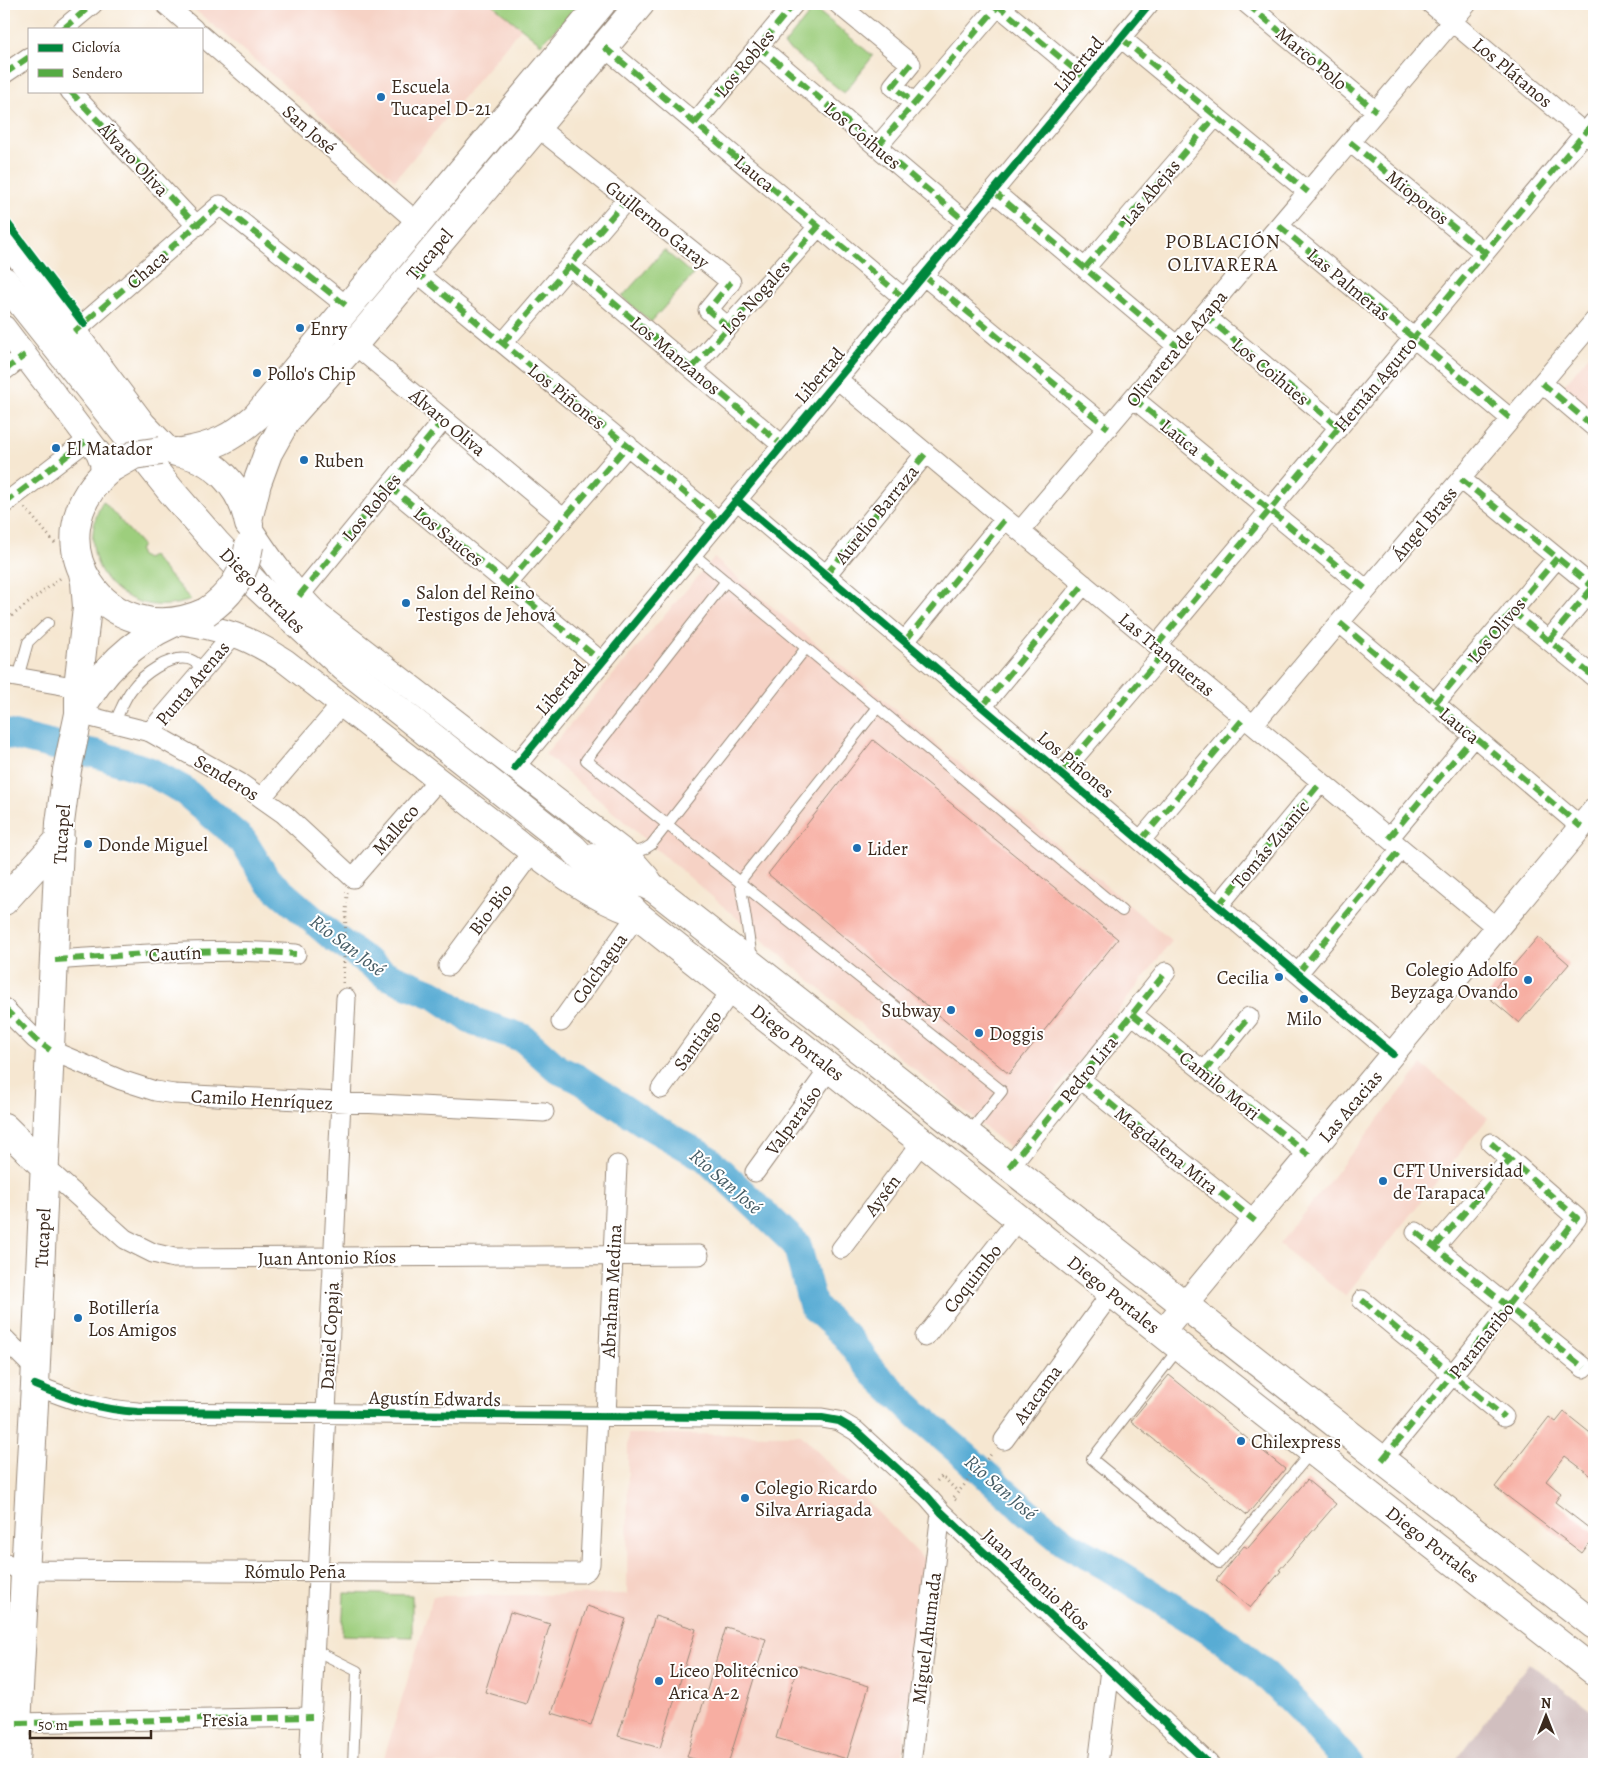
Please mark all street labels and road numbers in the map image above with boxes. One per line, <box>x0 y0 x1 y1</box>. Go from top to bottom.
street label: Marco Polo <box>1270 21 1353 96</box>
street label: Los Robles <box>709 24 781 103</box>
street label: Libertad <box>1048 30 1110 98</box>
street label: Los Plátanos <box>1467 32 1558 114</box>
street label: Los Coihues <box>818 96 906 176</box>
street label: San José <box>277 99 342 160</box>
street label: Álvaro Oliva <box>91 116 175 203</box>
street label: Lauca <box>729 149 780 198</box>
street label: Las Abejas <box>1115 154 1186 232</box>
street label: Mioporos <box>1380 164 1454 231</box>
street label: Guillermo Garay <box>600 175 715 275</box>
street label: Tucapel <box>401 223 459 286</box>
street label: Las Palmeras <box>1301 242 1396 327</box>
street label: Chaca <box>121 244 174 295</box>
street label: Los Nogales <box>715 255 796 341</box>
street label: Olivarera de Azapa <box>1120 284 1234 413</box>
street label: Los Manzanos <box>625 310 726 401</box>
street label: Hernán Agurto <box>1328 331 1423 438</box>
street label: Los Coihues <box>1226 332 1314 412</box>
street label: Libertad <box>789 341 851 409</box>
street label: Los Piñones <box>522 357 611 436</box>
street label: Álvaro Oliva <box>403 382 491 463</box>
street label: Lauca <box>1155 413 1206 462</box>
street label: Aurelio Barraza <box>828 459 925 571</box>
street label: Los Robles <box>336 468 408 547</box>
street label: Ángel Brass <box>1385 481 1464 567</box>
street label: Los Sauces <box>408 500 489 573</box>
street label: Diego Portales <box>213 542 311 640</box>
street label: Los Olivos <box>1461 592 1532 669</box>
street label: Las Tranqueras <box>1113 607 1220 703</box>
street label: Punta Arenas <box>150 636 236 732</box>
street label: Libertad <box>530 653 592 721</box>
street label: Lauca <box>1434 701 1485 750</box>
street label: Los Piñones <box>1031 725 1119 805</box>
street label: Senderos <box>189 748 264 807</box>
street label: Tomás Zuanic <box>1226 795 1316 894</box>
street label: Malleco <box>366 799 425 861</box>
street label: Tucapel <box>47 803 77 865</box>
street label: Bio-Bio <box>463 878 519 941</box>
street label: Colchagua <box>566 928 634 1009</box>
street label: Cautín <box>148 940 202 968</box>
street label: Diego Portales <box>745 998 850 1088</box>
street label: Santiago <box>668 1005 728 1076</box>
street label: Pedro Lira <box>1054 1030 1124 1109</box>
street label: Camilo Mori <box>1173 1045 1265 1127</box>
street label: Las Acacias <box>1313 1065 1389 1148</box>
street label: Valparaíso <box>759 1080 828 1162</box>
street label: Camilo Henríquez <box>190 1083 334 1117</box>
street label: Magdalena Mira <box>1109 1101 1224 1201</box>
street label: Aysén <box>858 1170 907 1222</box>
street label: Tucapel <box>28 1207 58 1269</box>
street label: Abraham Medina <box>595 1223 628 1360</box>
street label: Coquimbo <box>938 1239 1008 1319</box>
street label: Juan Antonio Ríos <box>257 1244 397 1272</box>
street label: Diego Portales <box>1062 1249 1165 1340</box>
street label: Daniel Copaja <box>314 1281 346 1391</box>
street label: Paramaribo <box>1443 1297 1521 1384</box>
street label: Atacama <box>1007 1359 1068 1430</box>
street label: Agustín Edwards <box>368 1385 501 1413</box>
street label: Diego Portales <box>1380 1500 1485 1590</box>
street label: Juan Antonio Ríos <box>977 1523 1096 1637</box>
street label: Rómulo Peña <box>244 1559 346 1585</box>
street label: Miguel Ahumada <box>906 1570 948 1706</box>
street label: Fresia <box>201 1707 249 1733</box>

